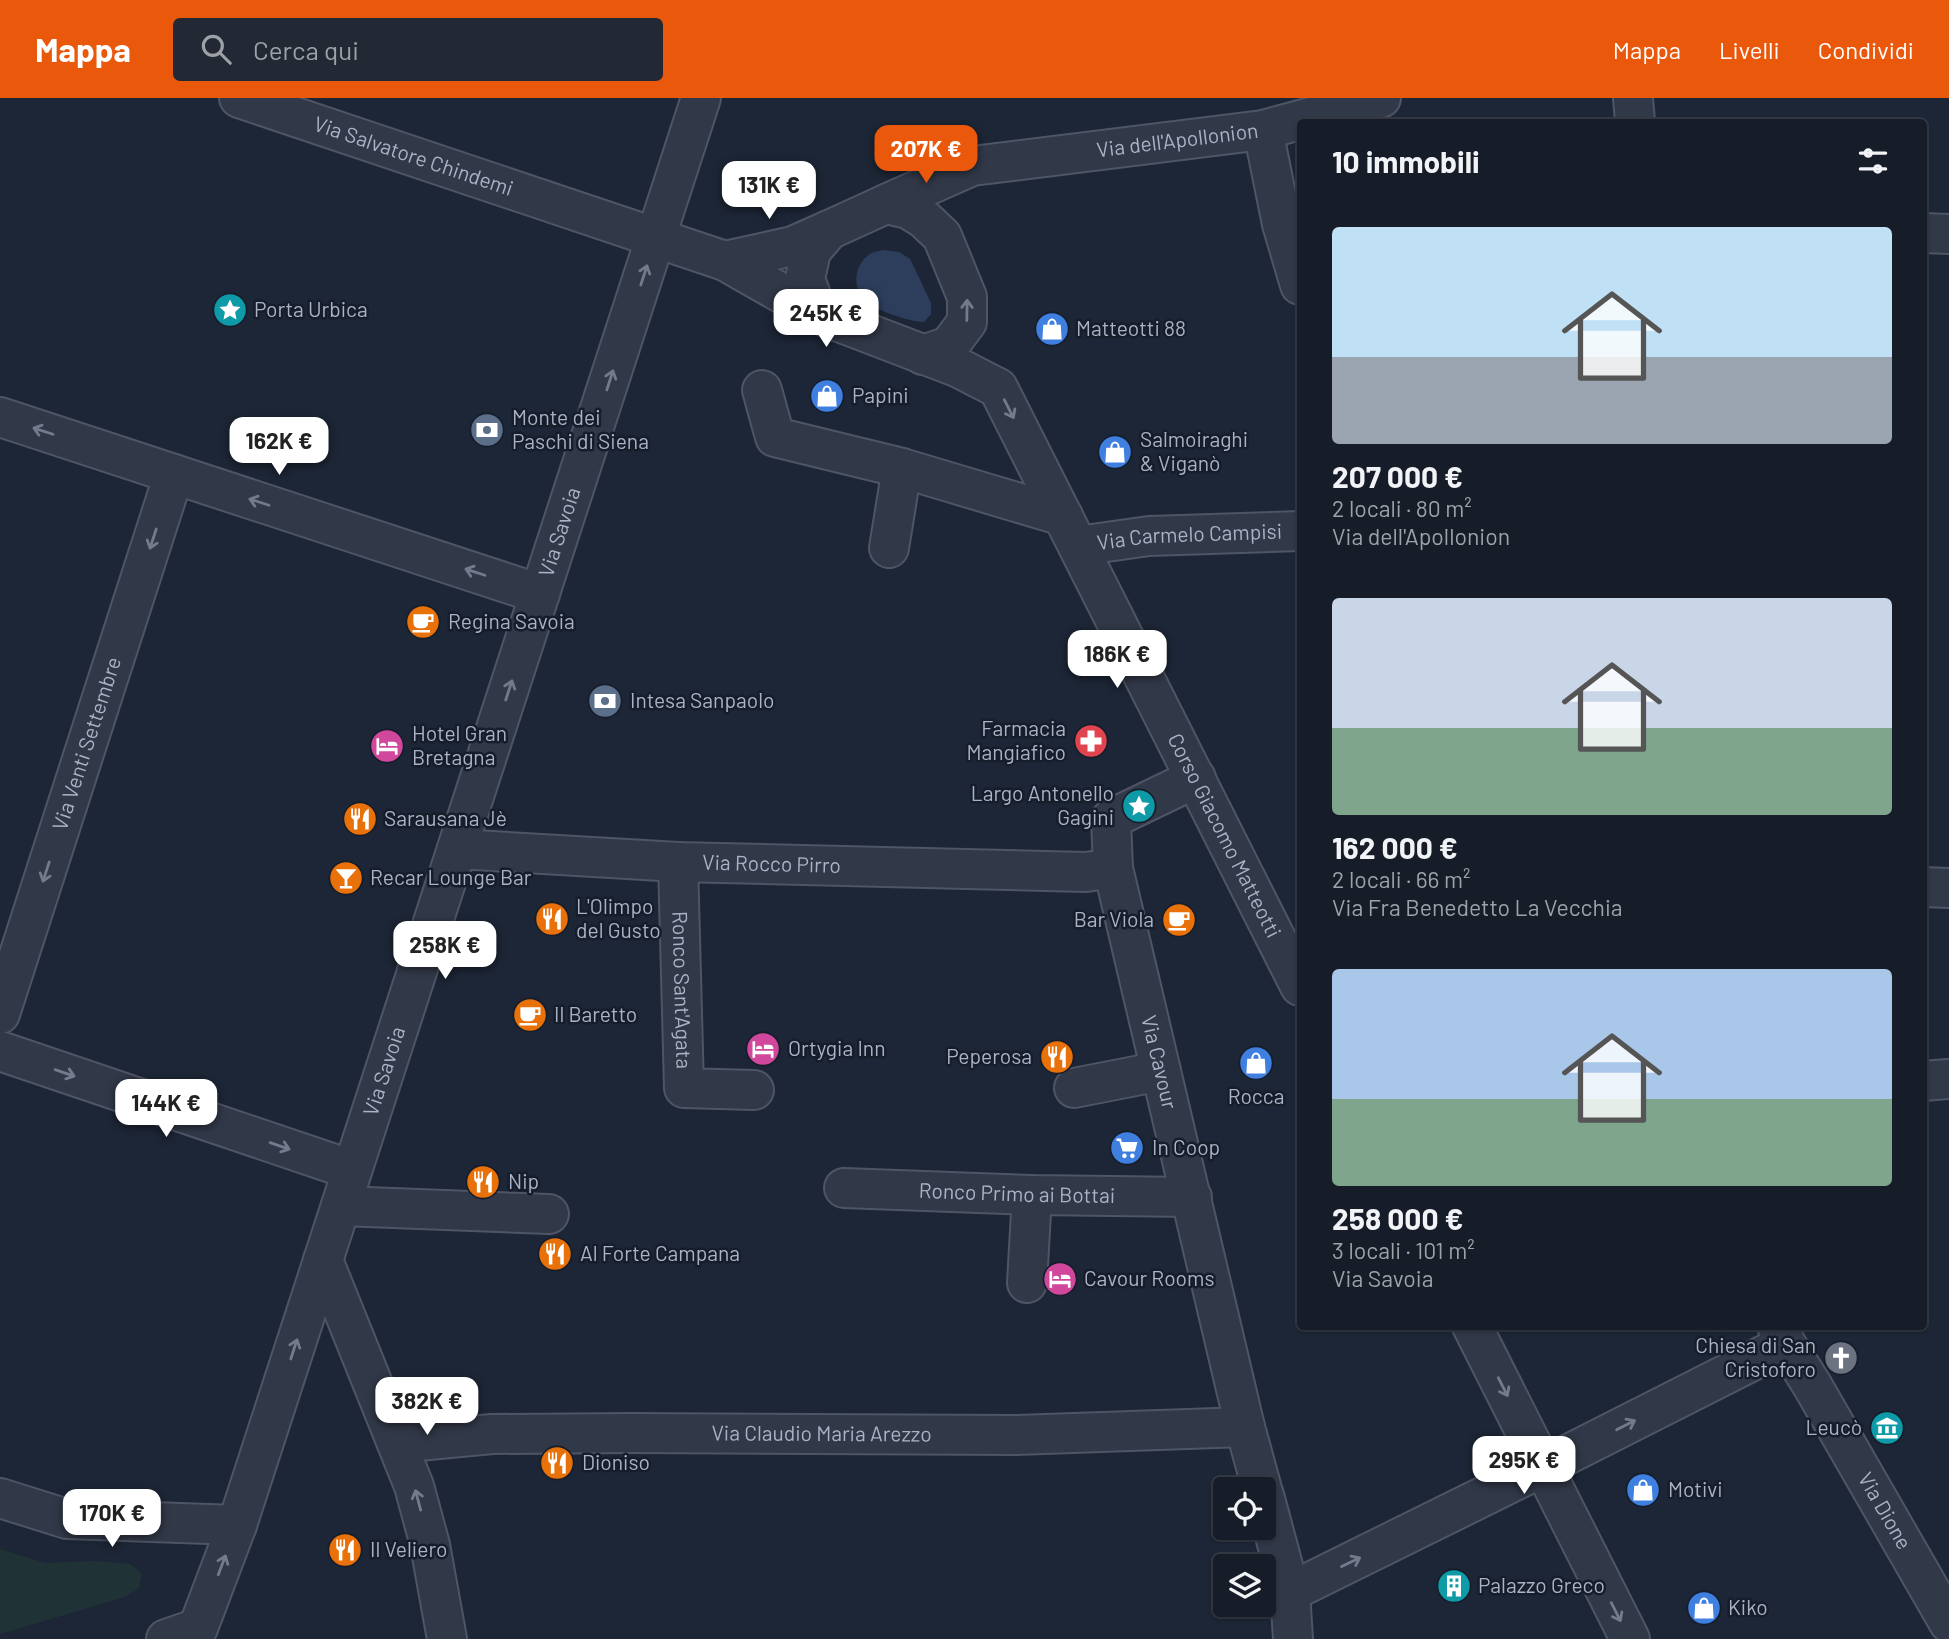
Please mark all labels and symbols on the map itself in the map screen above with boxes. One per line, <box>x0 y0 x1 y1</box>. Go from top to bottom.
street label: Via Salvatore Chindemi <box>311 110 517 200</box>
street label: Via dell'Apollonion <box>1095 117 1260 161</box>
pin: 207K € <box>869 126 983 185</box>
pin: 131K € <box>712 162 826 221</box>
one-way arrow <box>639 265 651 287</box>
pin: 245K € <box>769 289 883 349</box>
place icon: Porta Urbica <box>211 291 249 329</box>
place label: Porta Urbica <box>254 296 368 321</box>
one-way arrow <box>960 299 973 322</box>
shop icon: Matteotti 88 <box>1033 310 1071 348</box>
place label: Matteotti 88 <box>1076 315 1186 340</box>
one-way arrow <box>605 370 617 392</box>
shop icon: Papini <box>808 377 846 415</box>
place label: Papini <box>852 382 909 407</box>
one-way arrow <box>1002 399 1016 419</box>
place label: Monte dei Paschi di Siena <box>512 404 649 453</box>
bank icon: Monte dei Paschi di Siena <box>468 411 506 449</box>
pin: 162K € <box>222 418 336 477</box>
one-way arrow <box>32 424 54 437</box>
place label: Salmoiraghi & Viganò <box>1140 426 1248 475</box>
shop icon: Salmoiraghi & Viganò <box>1096 433 1134 471</box>
street label: Via Savoia <box>532 484 585 580</box>
one-way arrow <box>248 494 270 507</box>
street label: Via Carmelo Campisi <box>1095 518 1282 554</box>
one-way arrow <box>146 527 158 549</box>
one-way arrow <box>465 565 487 577</box>
cafe icon: Regina Savoia <box>404 603 442 641</box>
place label: Regina Savoia <box>448 608 575 633</box>
pin: 186K € <box>1060 630 1174 690</box>
street label: Via Venti Settembre <box>46 653 125 833</box>
one-way arrow <box>503 679 516 701</box>
bank icon: Intesa Sanpaolo <box>586 682 624 720</box>
place label: Intesa Sanpaolo <box>630 687 774 712</box>
place label: Farmacia Mangiafico <box>966 715 1066 764</box>
place label: Hotel Gran Bretagna <box>412 720 507 769</box>
pharmacy icon: Farmacia Mangiafico <box>1072 722 1110 760</box>
hotel icon: Hotel Gran Bretagna <box>368 727 406 765</box>
street label: Corso Giacomo Matteotti <box>1163 729 1287 941</box>
place label: Largo Antonello Gagini <box>971 780 1114 829</box>
place icon: Largo Antonello Gagini <box>1120 787 1158 825</box>
restaurant icon: Sarausana Jè <box>341 800 379 838</box>
place label: Sarausana Jè <box>384 805 507 830</box>
street label: Via Rocco Pirro <box>702 849 841 877</box>
bar icon: Recar Lounge Bar <box>327 859 365 897</box>
one-way arrow <box>39 861 52 883</box>
place label: Recar Lounge Bar <box>370 864 532 889</box>
place label: L'Olimpo del Gusto <box>576 893 661 942</box>
restaurant icon: L'Olimpo del Gusto <box>533 900 571 938</box>
cafe icon: Bar Viola <box>1160 901 1198 939</box>
place label: Bar Viola <box>1074 906 1154 931</box>
street label: Ronco Sant'Agata <box>668 911 697 1069</box>
pin: 258K € <box>388 922 502 981</box>
cafe icon: Il Baretto <box>511 996 549 1034</box>
place label: Il Baretto <box>554 1001 637 1026</box>
street label: Via Cavour <box>1137 1012 1184 1112</box>
street label: Via Savoia <box>357 1023 409 1119</box>
hotel icon: Ortygia Inn <box>744 1030 782 1068</box>
place label: Ortygia Inn <box>788 1035 885 1060</box>
restaurant icon: Peperosa <box>1038 1038 1076 1076</box>
place label: Peperosa <box>946 1043 1032 1068</box>
shop icon: Rocca <box>1237 1044 1275 1082</box>
one-way arrow <box>53 1068 75 1080</box>
pin: 144K € <box>109 1080 223 1139</box>
place label: Rocca <box>1228 1083 1284 1108</box>
supermarket icon: In Coop <box>1108 1129 1146 1167</box>
place label: In Coop <box>1152 1134 1220 1159</box>
one-way arrow <box>269 1141 291 1153</box>
restaurant icon: Nip <box>464 1163 502 1201</box>
place label: Nip <box>508 1168 539 1193</box>
street label: Ronco Primo ai Bottai <box>918 1177 1115 1207</box>
restaurant icon: Al Forte Campana <box>536 1235 574 1273</box>
place label: Al Forte Campana <box>580 1240 740 1265</box>
hotel icon: Cavour Rooms <box>1041 1260 1079 1298</box>
place label: Cavour Rooms <box>1084 1265 1215 1290</box>
place label: Chiesa di San Cristoforo <box>1695 1332 1816 1381</box>
one-way arrow <box>289 1338 301 1360</box>
church icon: Chiesa di San Cristoforo <box>1822 1339 1860 1377</box>
one-way arrow <box>1496 1376 1510 1397</box>
pin: 382K € <box>370 1378 484 1437</box>
museum icon: Leucò <box>1868 1409 1906 1447</box>
place label: Leucò <box>1806 1414 1862 1439</box>
one-way arrow <box>1615 1418 1636 1432</box>
street label: Via Claudio Maria Arezzo <box>711 1419 932 1446</box>
pin: 295K € <box>1467 1436 1581 1496</box>
restaurant icon: Dioniso <box>538 1444 576 1482</box>
place label: Dioniso <box>582 1449 650 1474</box>
street label: Via Dione <box>1854 1467 1918 1553</box>
shop icon: Motivi <box>1624 1471 1662 1509</box>
place label: Motivi <box>1668 1476 1723 1501</box>
one-way arrow <box>411 1489 424 1512</box>
pin: 170K € <box>55 1490 169 1549</box>
restaurant icon: Il Veliero <box>326 1531 364 1569</box>
place label: Il Veliero <box>370 1536 447 1561</box>
one-way arrow <box>217 1554 230 1576</box>
one-way arrow <box>1340 1554 1361 1568</box>
building icon: Palazzo Greco <box>1435 1567 1473 1605</box>
place label: Palazzo Greco <box>1478 1572 1605 1597</box>
shop icon: Kiko <box>1685 1589 1723 1627</box>
place label: Kiko <box>1728 1594 1768 1619</box>
one-way arrow <box>1610 1601 1624 1622</box>

